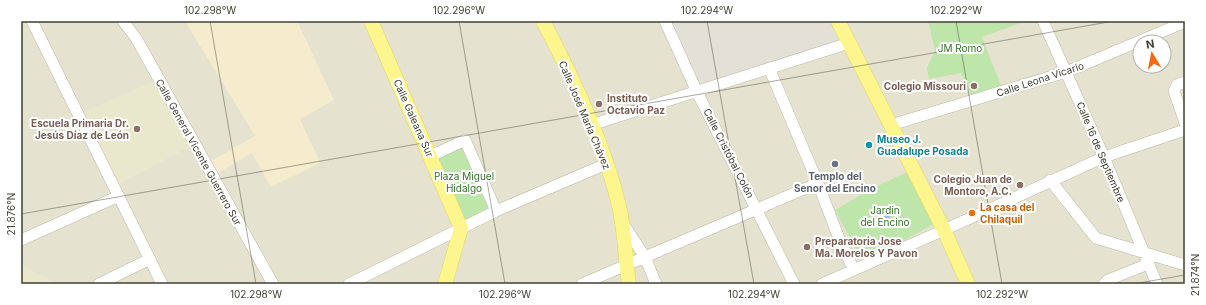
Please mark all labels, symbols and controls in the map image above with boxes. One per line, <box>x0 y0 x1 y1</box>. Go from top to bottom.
text: 102.298°W <box>184 4 236 16</box>
text: 102.296°W <box>433 4 485 16</box>
text: 102.294°W <box>681 4 733 16</box>
text: 102.292°W <box>930 4 982 16</box>
north arrow <box>1132 34 1172 74</box>
text: N <box>1145 37 1156 52</box>
park label: JM Romo <box>938 42 982 54</box>
street label: Calle José María Chávez <box>557 59 613 171</box>
street label: Calle Leona Vicario <box>995 59 1085 99</box>
street label: Calle General Vicente Guerrero Sur <box>154 77 245 228</box>
street label: Calle Galeana Sur <box>391 77 437 159</box>
place label: Colegio Missouri <box>884 80 966 93</box>
marker: Colegio Missouri <box>969 81 979 91</box>
place label: Instituto Octavio Paz <box>607 92 665 116</box>
marker: Instituto Octavio Paz <box>594 99 604 109</box>
street label: Calle 16 de Septiembre <box>1074 100 1128 204</box>
street label: Calle Cristóbal Colón <box>701 106 757 200</box>
place label: Escuela Primaria Dr. Jesús Díaz de León <box>31 117 129 141</box>
marker: Escuela Primaria Dr. Jesús Díaz de León <box>132 124 142 134</box>
place label: Museo J. Guadalupe Posada <box>877 133 968 157</box>
marker: Museo J. Guadalupe Posada <box>864 140 874 150</box>
marker: Templo del Senor del Encino <box>830 159 840 169</box>
park label: Plaza Miguel Hidalgo <box>434 170 494 194</box>
place label: Templo del Senor del Encino <box>794 170 876 194</box>
place label: Colegio Juan de Montoro, A.C. <box>934 173 1012 197</box>
marker: Colegio Juan de Montoro, A.C. <box>1015 180 1025 190</box>
text: 21.876°N <box>5 193 17 235</box>
place label: La casa del Chilaquil <box>980 201 1035 225</box>
park label: Jardín del Encino <box>860 204 910 228</box>
marker: La casa del Chilaquil <box>967 208 977 218</box>
place label: Preparatoria Jose Ma. Morelos Y Pavon <box>815 235 917 259</box>
marker: Preparatoria Jose Ma. Morelos Y Pavon <box>802 242 812 252</box>
text: 21.874°N <box>1189 254 1201 296</box>
text: 102.298°W <box>230 288 282 300</box>
text: 102.296°W <box>479 288 531 300</box>
text: 102.294°W <box>728 288 780 300</box>
text: 102.292°W <box>976 288 1028 300</box>

